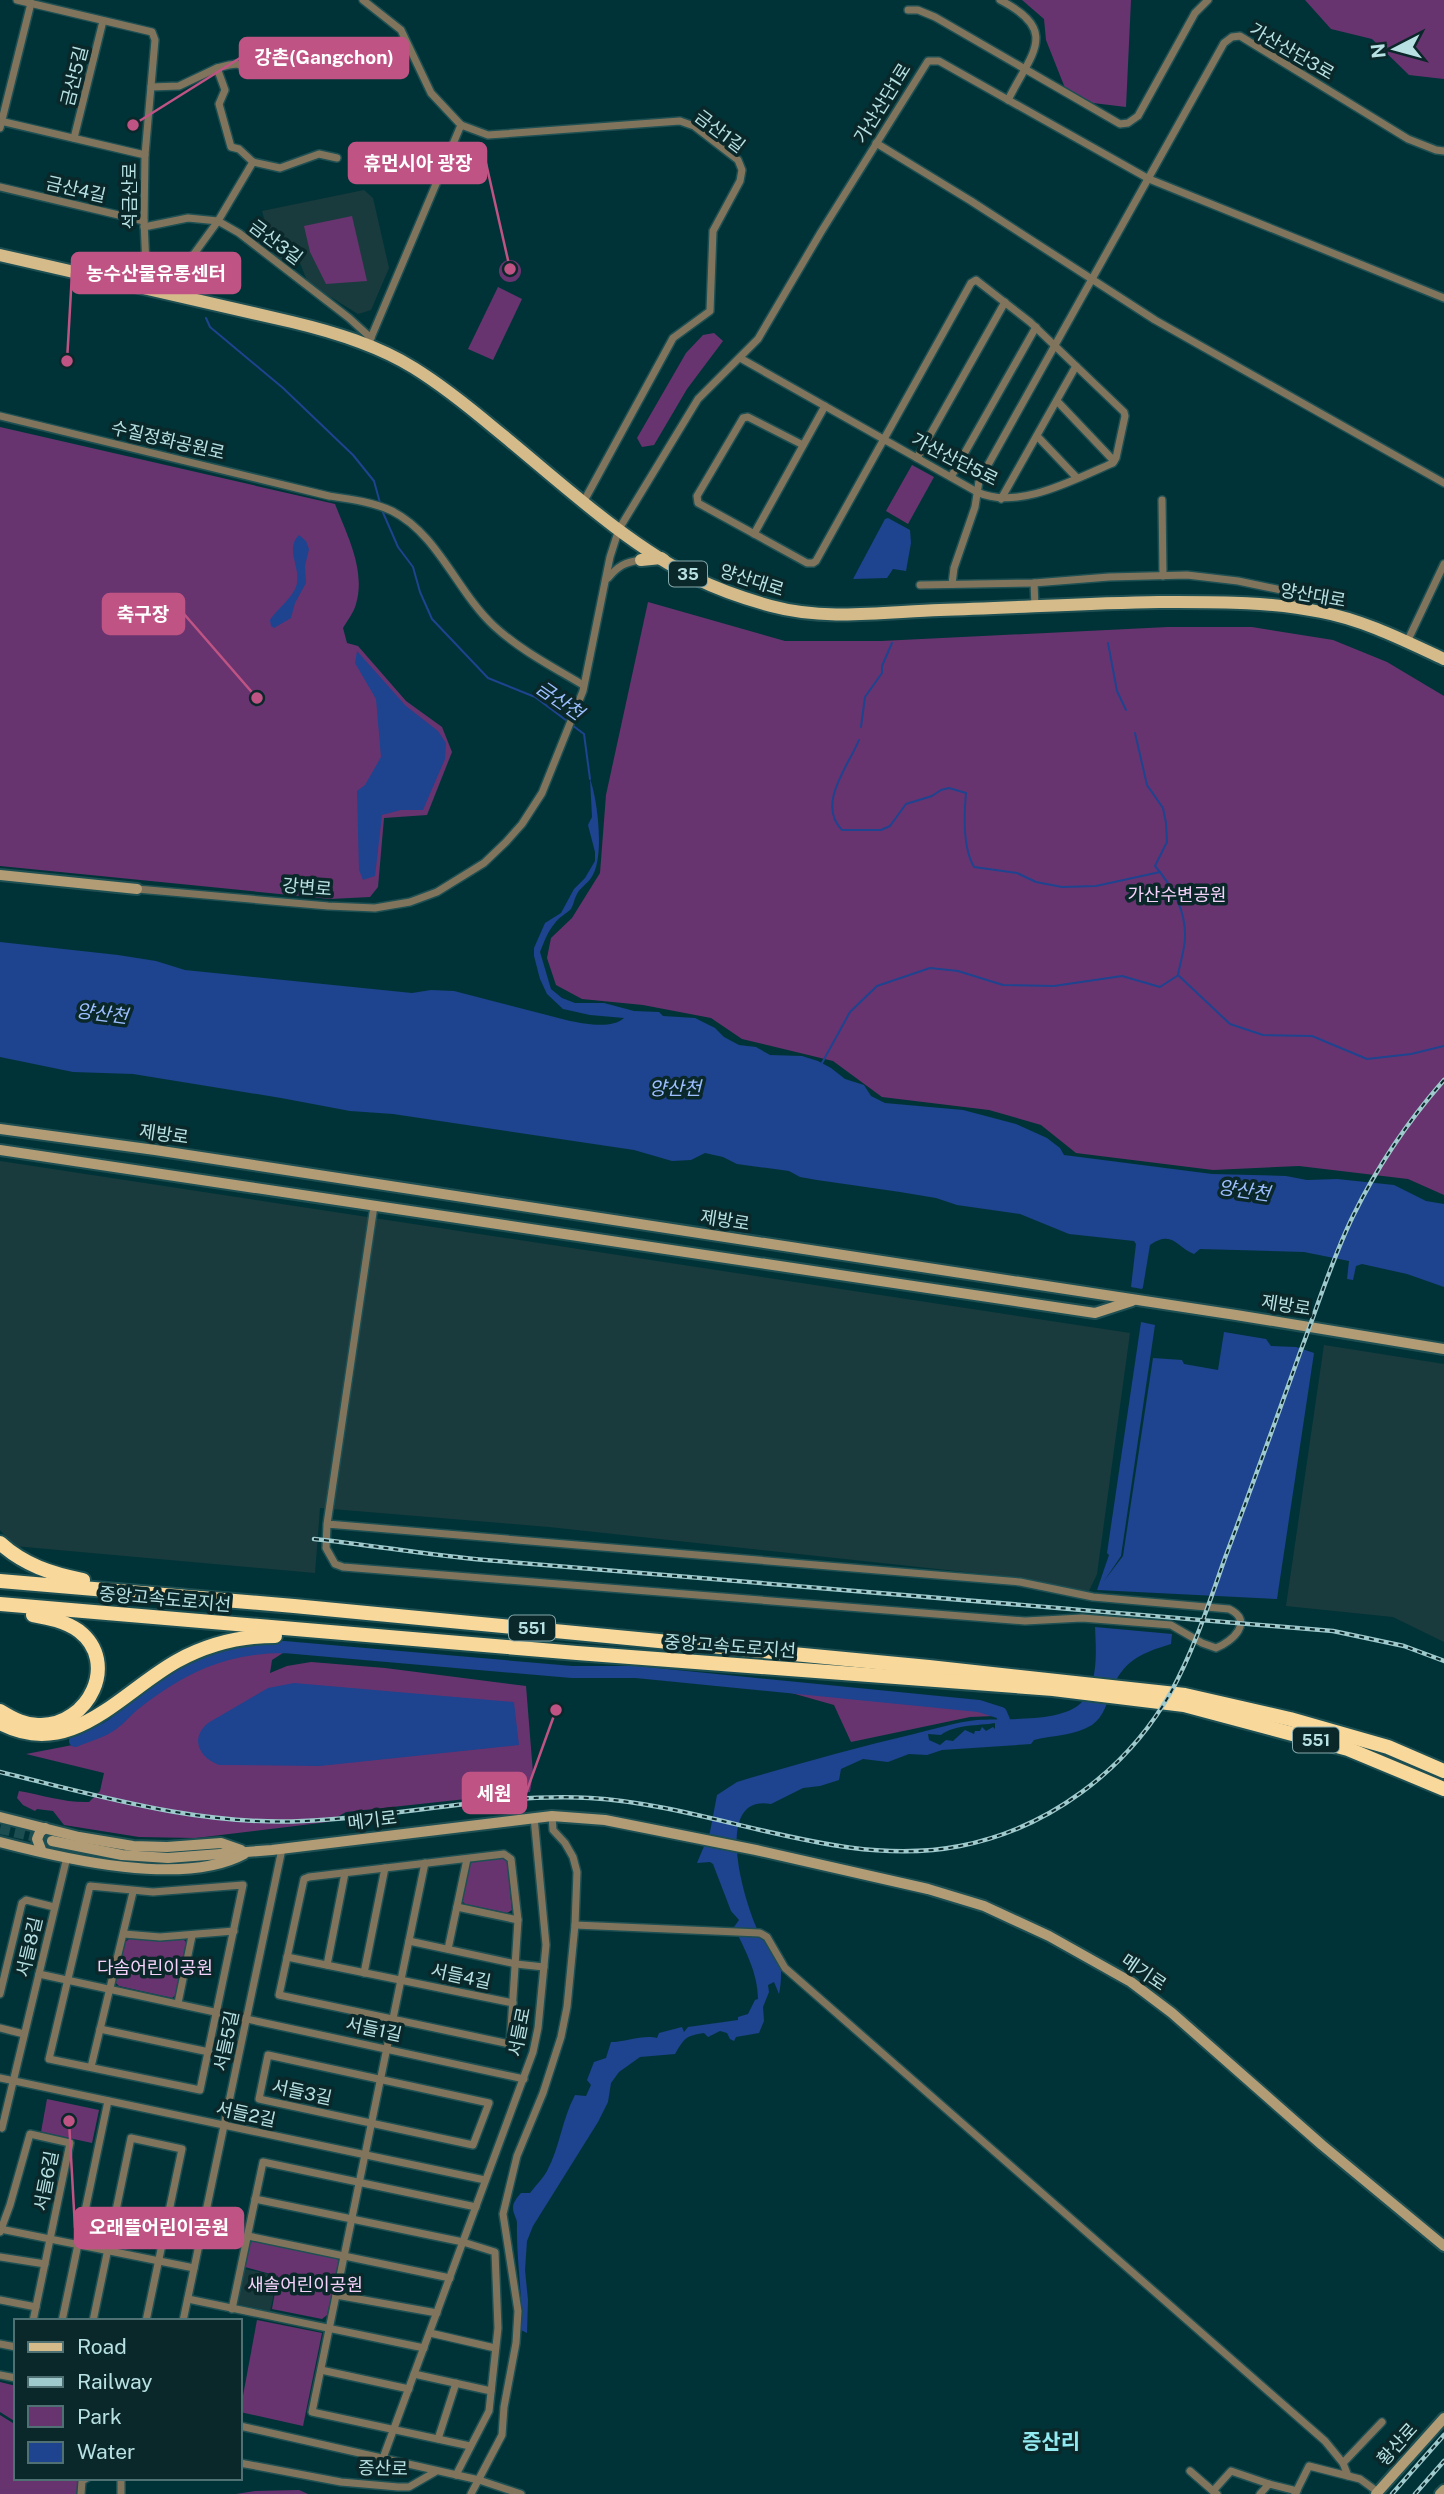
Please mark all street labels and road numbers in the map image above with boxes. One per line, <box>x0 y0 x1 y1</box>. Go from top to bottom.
street label: 가산산단3로 <box>1246 18 1338 84</box>
street label: 금산5길 <box>56 44 92 108</box>
street label: 가산산단1로 <box>849 59 915 147</box>
street label: 금산1길 <box>691 105 749 157</box>
street label: 석금산로 <box>119 163 140 229</box>
street label: 금산4길 <box>44 172 108 206</box>
street label: 금산3길 <box>245 215 307 269</box>
street label: 수질정화공원로 <box>109 417 227 463</box>
street label: 가산산단5로 <box>908 428 1002 490</box>
street label: 양산대로 <box>717 560 787 600</box>
road number: 35 <box>669 562 707 586</box>
street label: 양산대로 <box>1279 579 1347 611</box>
street label: 강변로 <box>281 874 333 900</box>
street label: 제방로 <box>138 1120 190 1148</box>
street label: 제방로 <box>699 1206 751 1234</box>
street label: 제방로 <box>1260 1291 1312 1319</box>
street label: 중앙고속도로지선 <box>98 1583 232 1615</box>
road number: 551 <box>509 1616 555 1640</box>
street label: 중앙고속도로지선 <box>663 1631 797 1661</box>
road number: 551 <box>1293 1728 1339 1752</box>
street label: 메기로 <box>346 1807 398 1833</box>
street label: 서들8길 <box>12 1915 46 1979</box>
street label: 메기로 <box>1118 1949 1170 1995</box>
street label: 서들4길 <box>429 1959 493 1993</box>
street label: 서들로 <box>504 2006 534 2058</box>
street label: 서들5길 <box>209 2009 243 2073</box>
street label: 서들1길 <box>344 2013 404 2045</box>
street label: 서들3길 <box>270 2075 334 2109</box>
street label: 서들2길 <box>214 2097 278 2131</box>
street label: 서들6길 <box>30 2149 62 2213</box>
street label: 황산로 <box>1373 2419 1421 2469</box>
street label: 증산로 <box>358 2457 408 2479</box>

